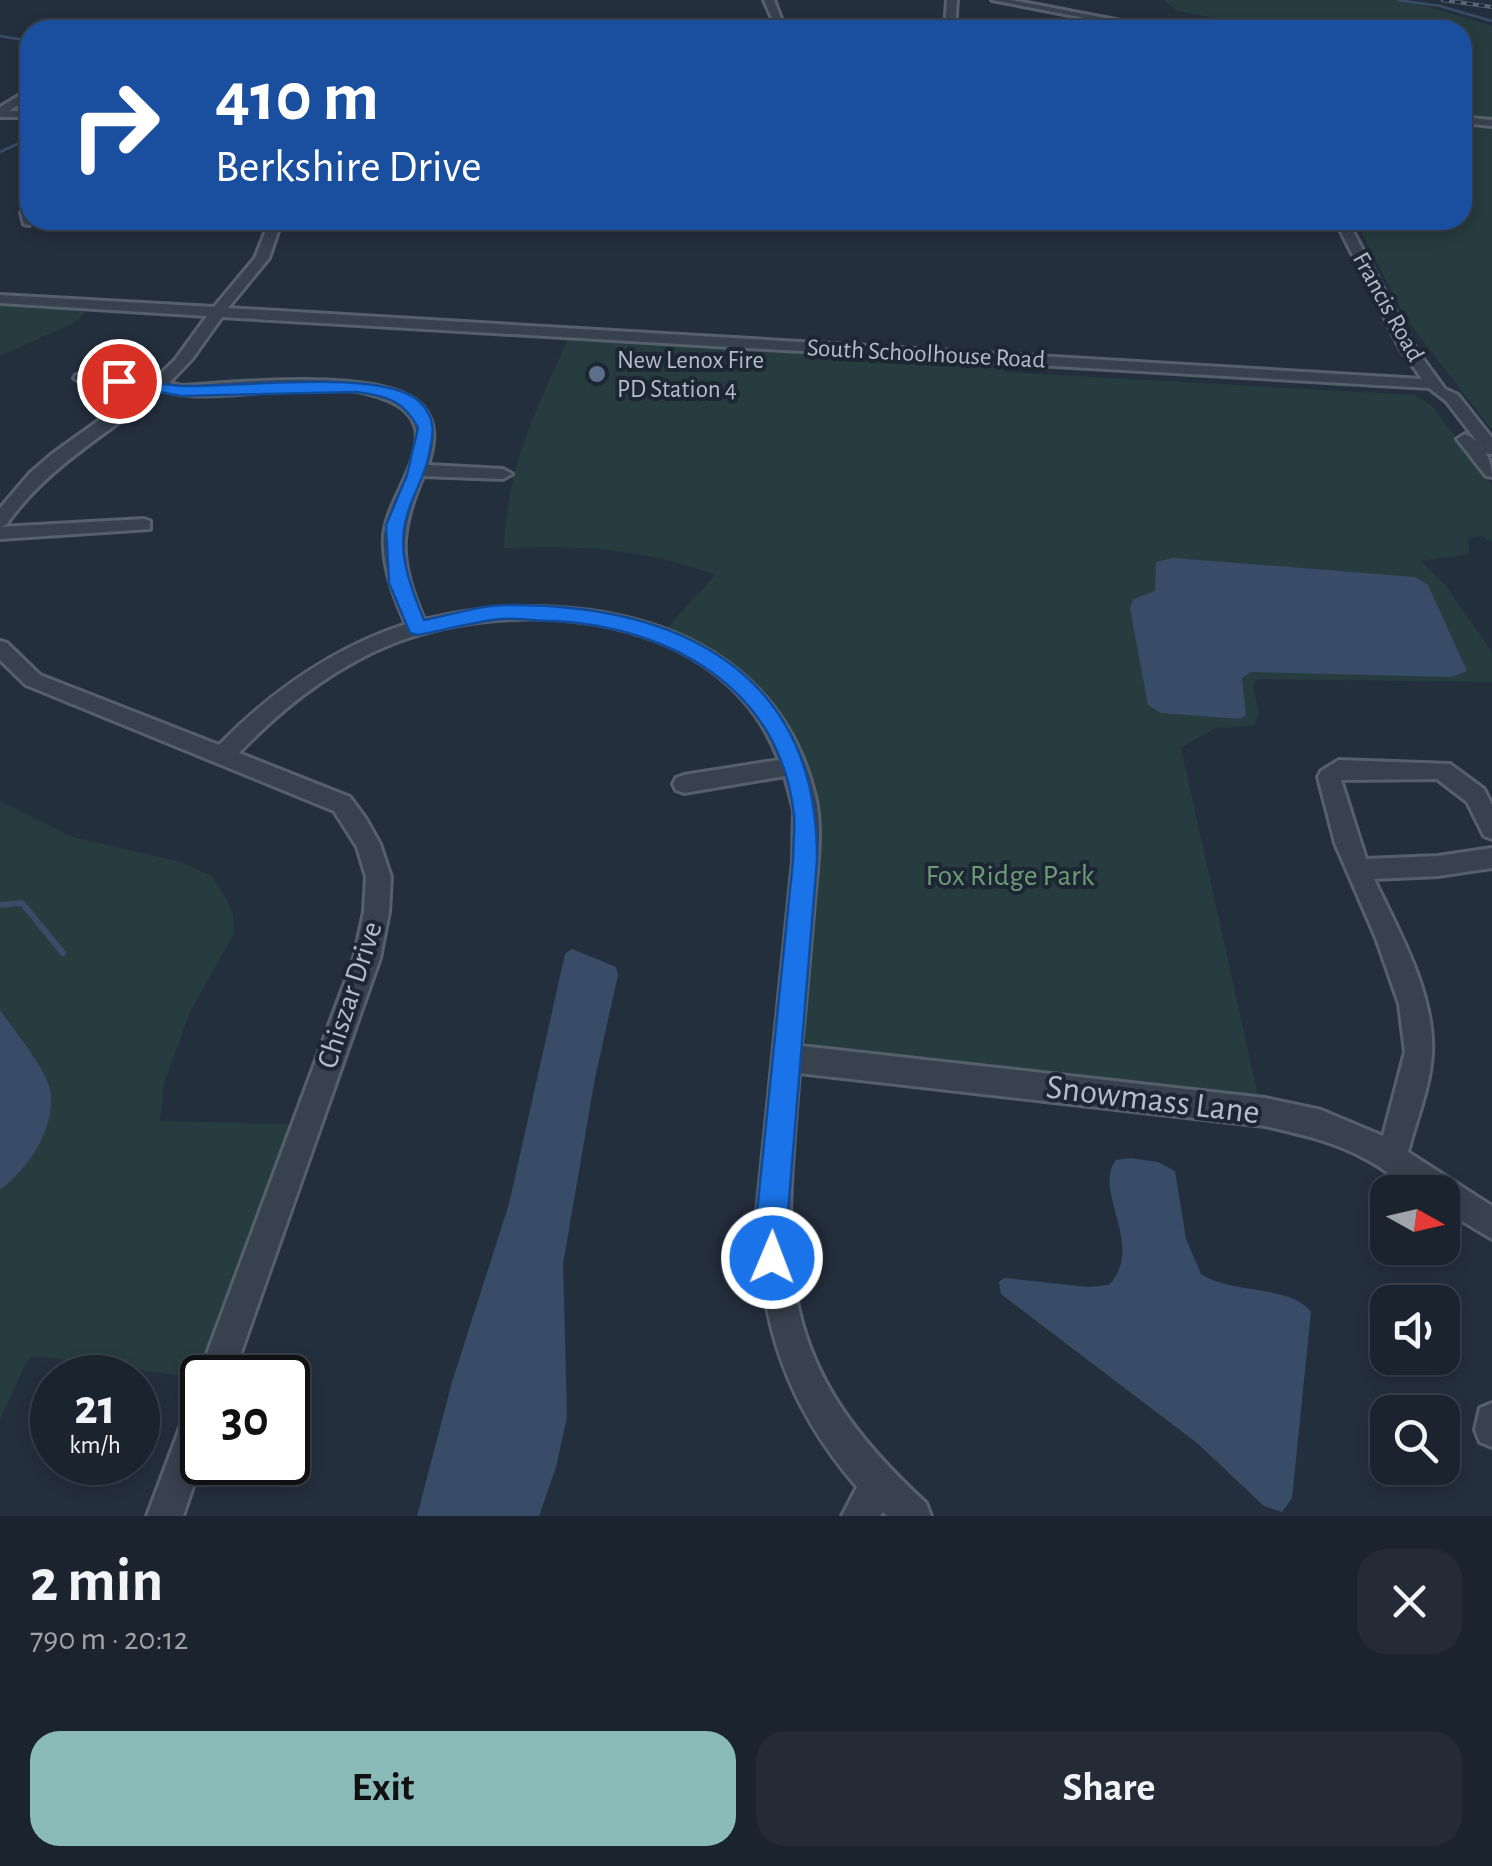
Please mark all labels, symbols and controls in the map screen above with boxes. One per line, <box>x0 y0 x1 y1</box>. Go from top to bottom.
icon: right <box>50 60 180 190</box>
text: 410 m <box>215 63 379 133</box>
text: Berkshire Drive <box>215 145 482 190</box>
street label: Francis Road <box>1348 248 1428 366</box>
street label: South Schoolhouse Road <box>806 335 1046 373</box>
pin <box>77 339 162 424</box>
place label: New Lenox Fire PD Station 4 <box>617 348 764 402</box>
icon: arrive <box>92 354 147 409</box>
marker: New Lenox Fire PD Station 4 <box>586 363 608 385</box>
park label: Fox Ridge Park <box>926 861 1095 891</box>
street label: Chiszar Drive <box>312 918 388 1072</box>
street label: Snowmass Lane <box>1044 1070 1262 1130</box>
north arrow <box>1370 1175 1460 1265</box>
map controls <box>1370 1175 1460 1485</box>
position arrow <box>720 1206 824 1310</box>
button: sound <box>1370 1285 1460 1375</box>
speed limit sign: 30 <box>180 1355 310 1485</box>
text: 21 <box>74 1383 116 1433</box>
button: search <box>1370 1395 1460 1485</box>
text: km/h <box>69 1433 121 1458</box>
button: close <box>1357 1549 1462 1654</box>
text: 2 min <box>30 1552 163 1612</box>
text: 790 m · 20:12 <box>30 1623 188 1655</box>
button: Exit <box>30 1731 736 1846</box>
button: Share <box>756 1731 1462 1846</box>

